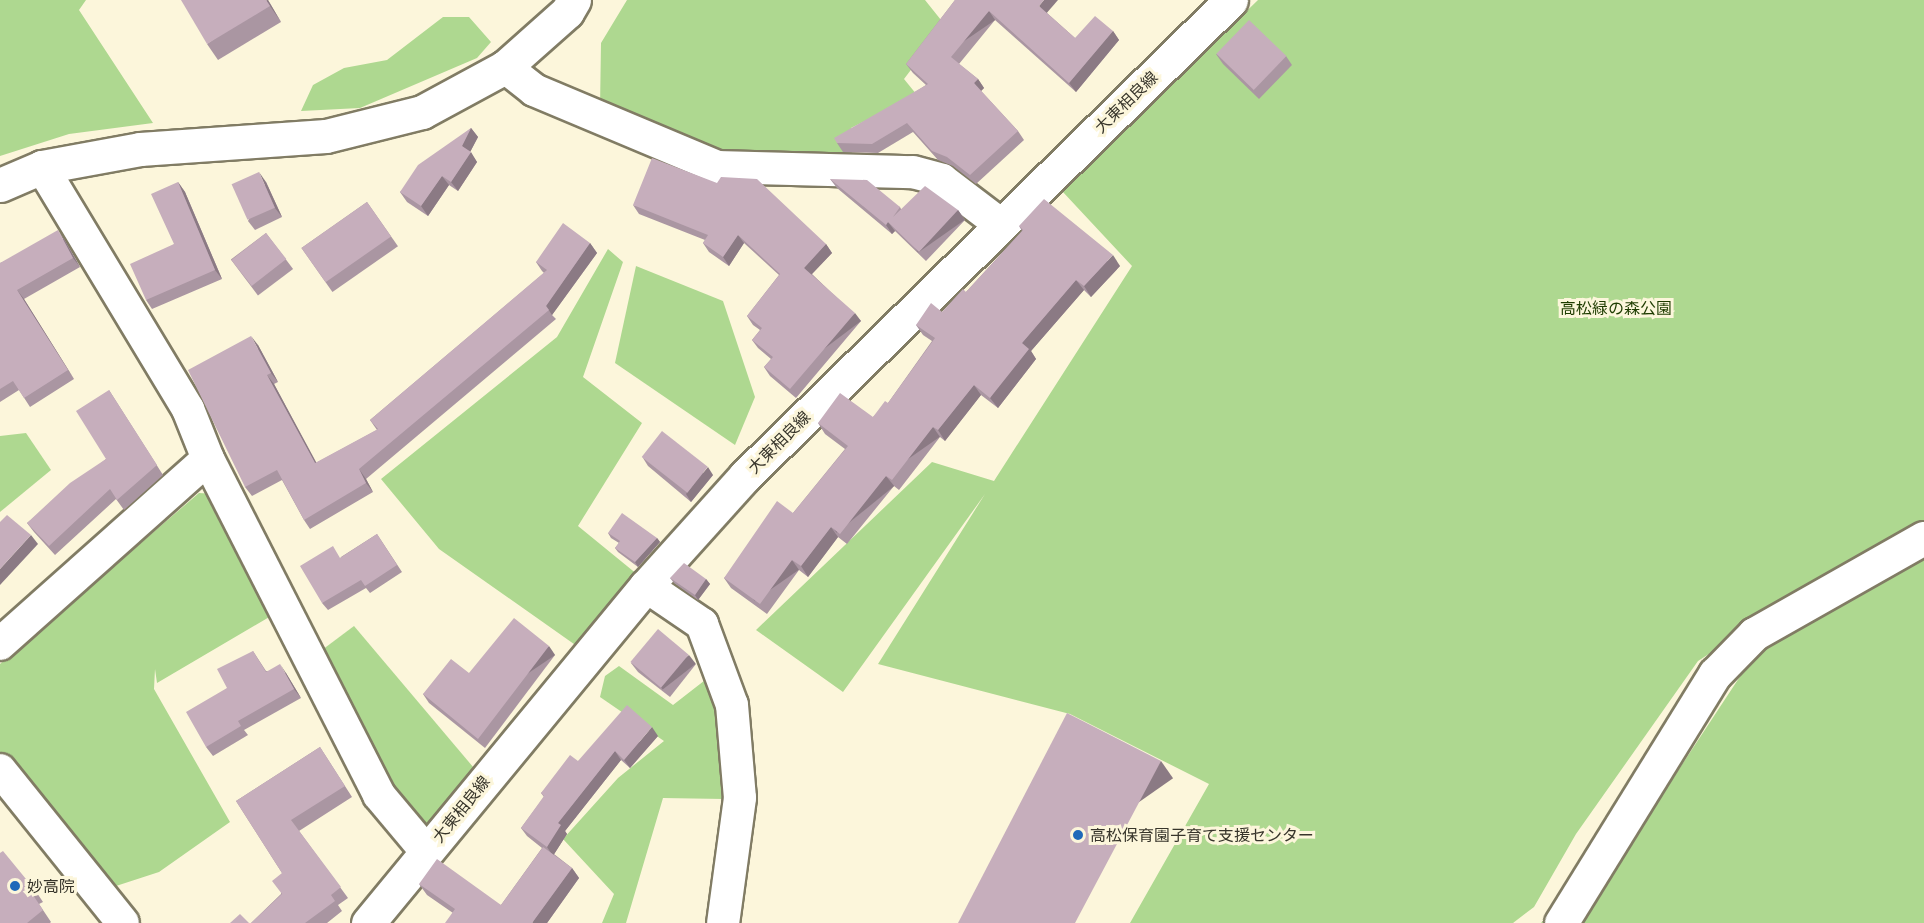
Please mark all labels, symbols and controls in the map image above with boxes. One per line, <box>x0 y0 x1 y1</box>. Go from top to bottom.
street label: 大東相良線 <box>1091 67 1161 137</box>
park label: 高松緑の森公園 <box>1560 298 1672 318</box>
street label: 大東相良線 <box>744 407 814 477</box>
street label: 大東相良線 <box>428 772 494 846</box>
place label: 高松保育園子育て支援センター <box>1090 825 1314 845</box>
marker: 高松保育園子育て支援センター <box>1071 828 1085 842</box>
place label: 妙高院 <box>27 876 75 896</box>
marker: 妙高院 <box>8 879 22 893</box>

